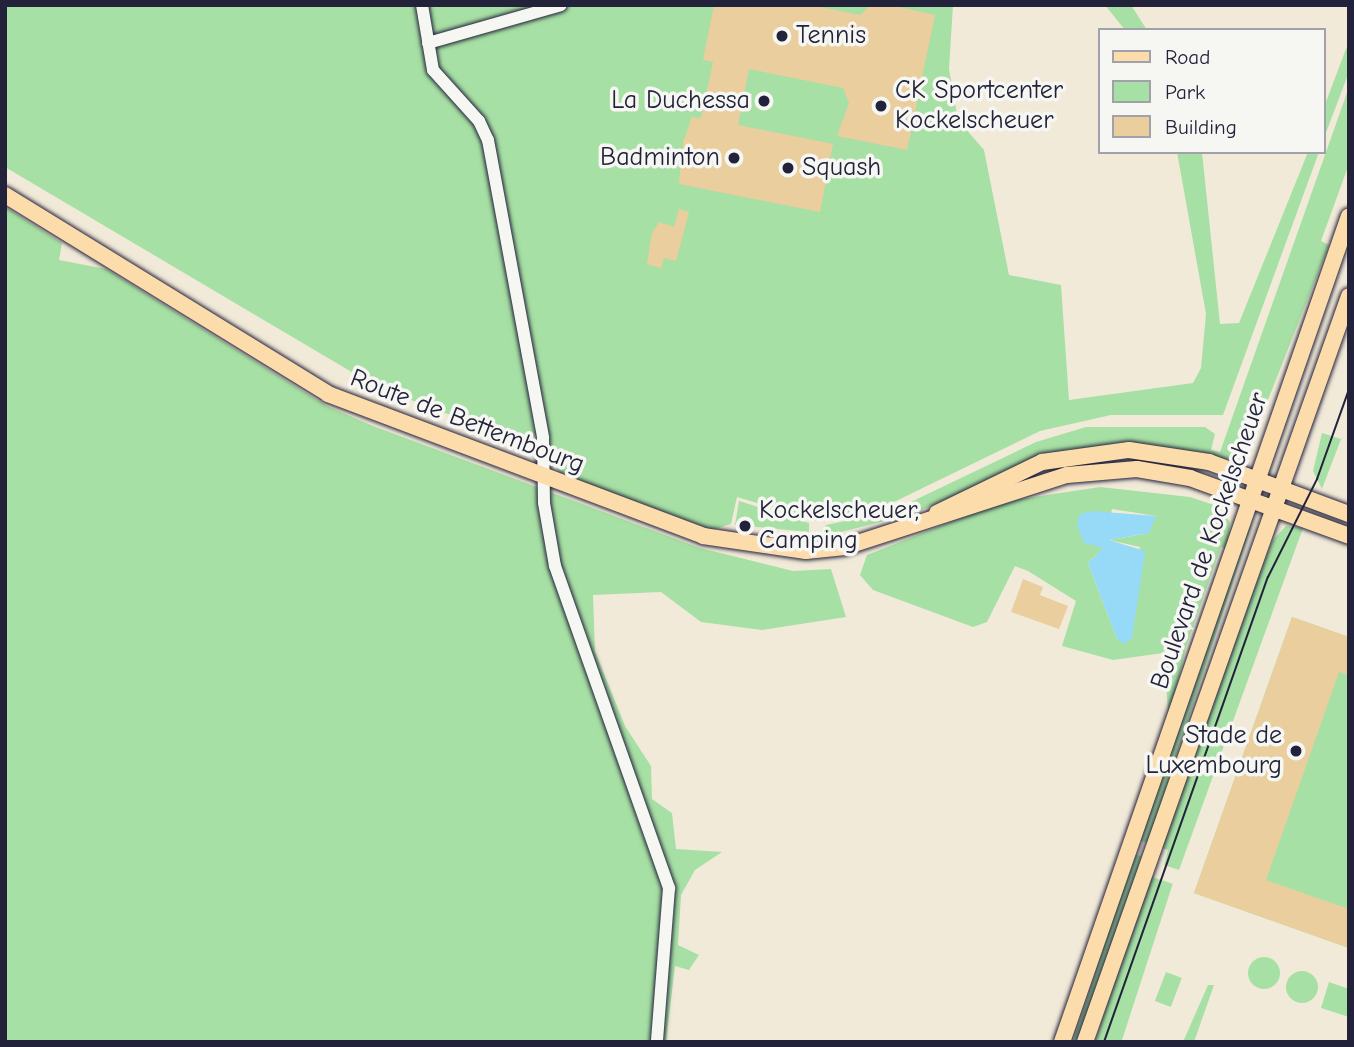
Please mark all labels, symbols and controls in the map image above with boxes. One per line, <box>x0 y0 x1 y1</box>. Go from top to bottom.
place label: Tennis <box>796 20 866 52</box>
marker: Tennis <box>774 28 790 44</box>
legend <box>1098 28 1326 154</box>
text: Road <box>1165 45 1210 69</box>
place label: CK Sportcenter Kockelscheuer <box>895 75 1063 136</box>
text: Park <box>1165 80 1205 104</box>
place label: La Duchessa <box>611 85 750 117</box>
marker: La Duchessa <box>756 93 772 109</box>
marker: CK Sportcenter Kockelscheuer <box>873 98 889 114</box>
text: Building <box>1165 115 1237 139</box>
place label: Badminton <box>600 142 720 174</box>
marker: Badminton <box>726 150 742 166</box>
place label: Squash <box>802 152 881 184</box>
marker: Squash <box>780 160 796 176</box>
street label: Route de Bettembourg <box>346 363 588 481</box>
street label: Boulevard de Kockelscheuer <box>1145 389 1275 693</box>
place label: Kockelscheuer, Camping <box>759 495 919 556</box>
marker: Kockelscheuer, Camping <box>737 518 753 534</box>
place label: Stade de Luxembourg <box>1145 720 1282 782</box>
marker: Stade de Luxembourg <box>1288 743 1304 759</box>

